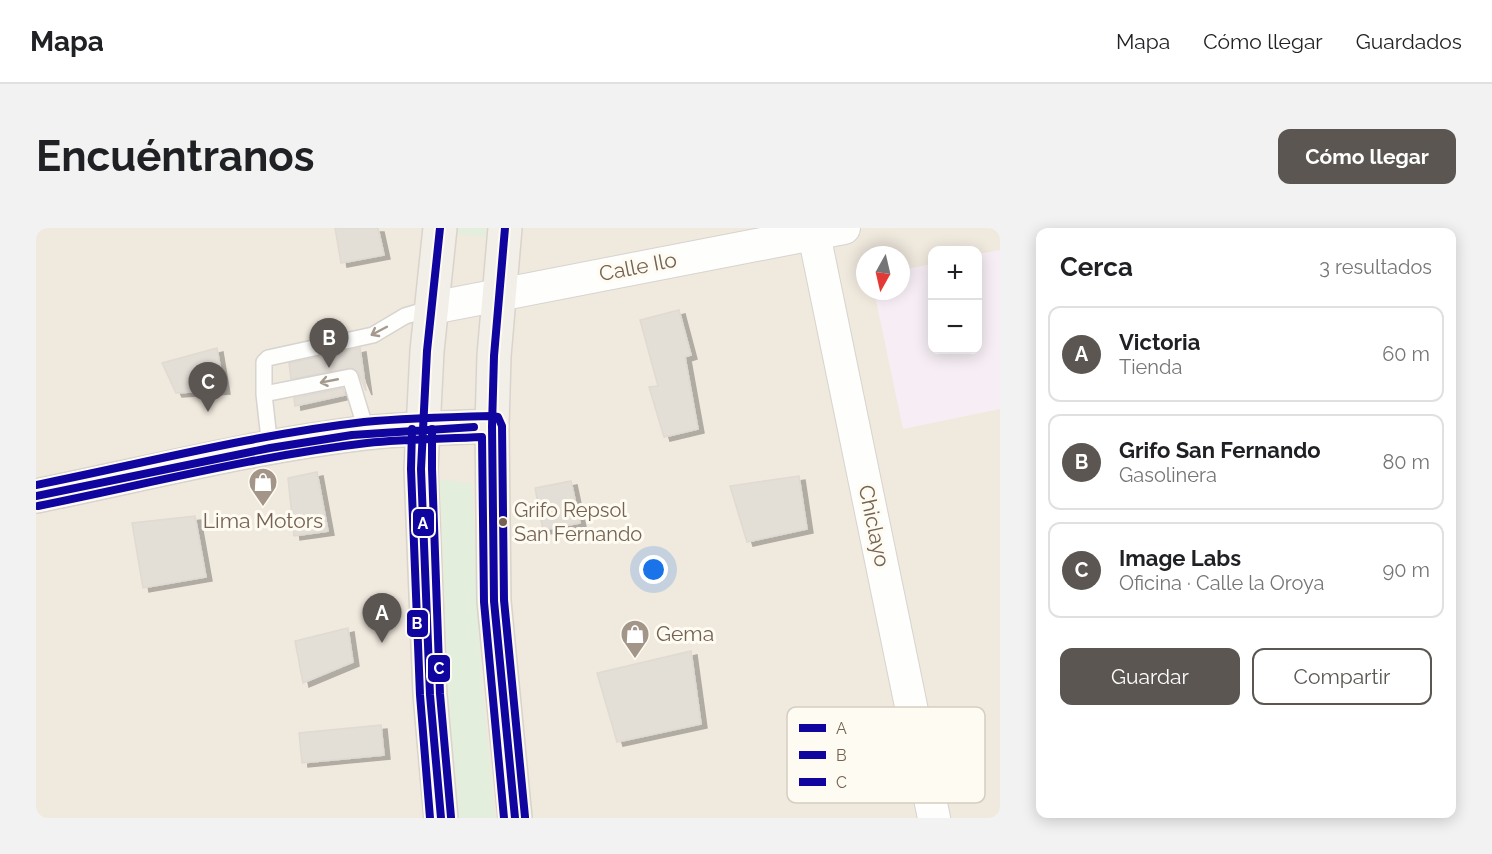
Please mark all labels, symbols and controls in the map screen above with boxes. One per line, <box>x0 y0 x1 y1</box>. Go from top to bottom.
text: Mapa <box>30 25 104 58</box>
text: Mapa <box>1116 29 1170 54</box>
text: Cómo llegar <box>1203 29 1323 54</box>
text: Guardados <box>1356 29 1462 54</box>
button: Cómo llegar <box>1278 129 1456 184</box>
text: Encuéntranos <box>36 132 315 181</box>
north arrow <box>856 246 910 300</box>
map controls <box>928 246 982 354</box>
button: + <box>928 246 982 300</box>
street label: Calle Ilo <box>597 247 679 286</box>
text: Cerca <box>1060 252 1133 282</box>
text: 3 resultados <box>1319 255 1432 279</box>
button: − <box>928 300 982 354</box>
pin: B <box>310 318 348 368</box>
one-way arrow <box>371 325 388 337</box>
text: Victoria <box>1119 329 1200 355</box>
text: A <box>1075 342 1088 366</box>
text: 60 m <box>1382 342 1430 366</box>
text: Tienda <box>1119 355 1182 379</box>
pin: C <box>188 362 228 412</box>
one-way arrow <box>319 376 339 387</box>
text: Grifo San Fernando <box>1119 437 1321 463</box>
text: B <box>1075 450 1088 474</box>
text: 80 m <box>1382 450 1430 474</box>
text: Gasolinera <box>1119 463 1217 487</box>
shop icon: Lima Motors <box>247 466 279 508</box>
street label: Chiclayo <box>854 483 895 569</box>
place label: Grifo Repsol San Fernando <box>514 498 642 546</box>
place label: Lima Motors <box>203 508 323 533</box>
line badge: A <box>412 508 435 537</box>
text: A <box>418 514 429 533</box>
marker: Grifo Repsol San Fernando <box>497 516 509 528</box>
text: Image Labs <box>1119 545 1241 571</box>
your location <box>639 555 668 584</box>
text: C <box>1075 558 1088 582</box>
text: 90 m <box>1383 558 1430 582</box>
text: Oficina · Calle la Oroya <box>1119 571 1324 595</box>
pin: A <box>362 594 402 643</box>
line badge: B <box>406 609 429 638</box>
text: B <box>412 614 423 633</box>
shop icon: Gema <box>619 618 651 660</box>
place label: Gema <box>656 621 714 646</box>
button: Guardar <box>1060 648 1240 705</box>
button: Compartir <box>1252 648 1432 705</box>
line badge: C <box>427 654 451 683</box>
text: C <box>434 659 445 678</box>
legend <box>787 707 985 803</box>
text: A <box>836 719 847 738</box>
text: B <box>836 746 847 765</box>
text: C <box>836 773 847 792</box>

